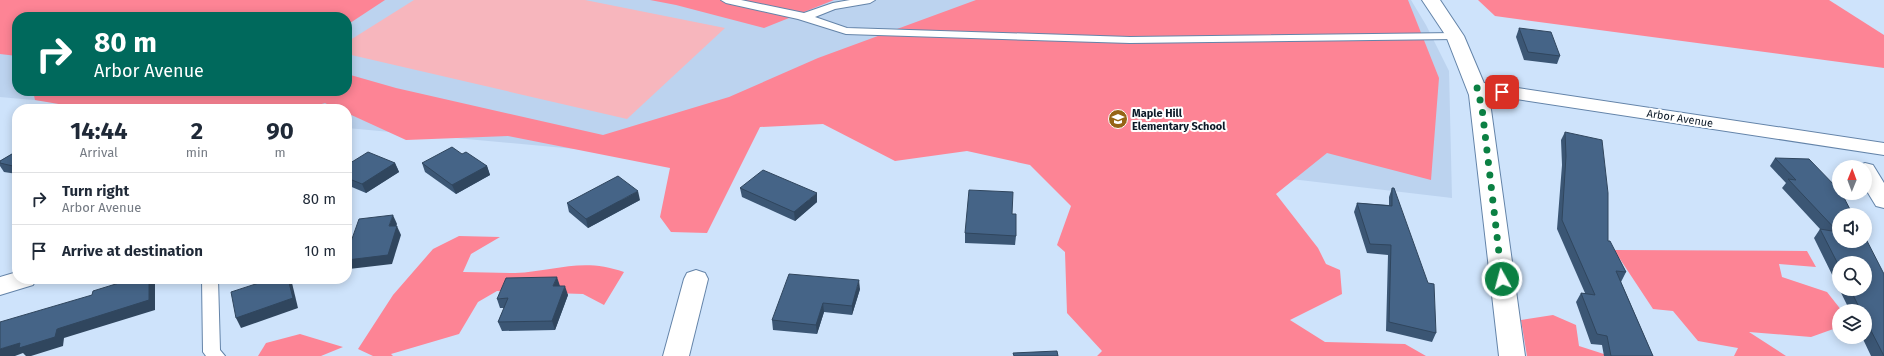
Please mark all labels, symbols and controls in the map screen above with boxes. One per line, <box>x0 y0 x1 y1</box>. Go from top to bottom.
text: 80 m <box>94 26 157 59</box>
icon: right <box>28 28 80 80</box>
text: Arbor Avenue <box>94 60 204 82</box>
pin <box>1485 75 1519 109</box>
icon: arrive <box>1491 81 1513 103</box>
place label: Maple Hill Elementary School <box>1132 107 1226 133</box>
street label: Arbor Avenue <box>1646 107 1714 130</box>
school or university icon: Maple Hill Elementary School <box>1107 108 1129 130</box>
text: 14:44 <box>70 117 128 145</box>
text: 2 <box>191 117 203 145</box>
text: 90 <box>266 117 294 145</box>
text: Arrival <box>80 145 118 160</box>
text: min <box>186 145 208 160</box>
text: m <box>274 145 286 160</box>
north arrow <box>1832 160 1872 200</box>
map controls <box>1832 160 1872 344</box>
text: Turn right <box>62 182 129 200</box>
icon: right <box>28 188 50 210</box>
text: 80 m <box>303 190 336 208</box>
text: Arbor Avenue <box>62 200 141 215</box>
button: sound <box>1832 208 1872 248</box>
icon: arrive <box>28 240 50 262</box>
text: Arrive at destination <box>62 242 203 260</box>
text: 10 m <box>304 242 336 260</box>
button: search <box>1832 256 1872 296</box>
position arrow <box>1481 258 1523 300</box>
button: layers <box>1832 304 1872 344</box>

